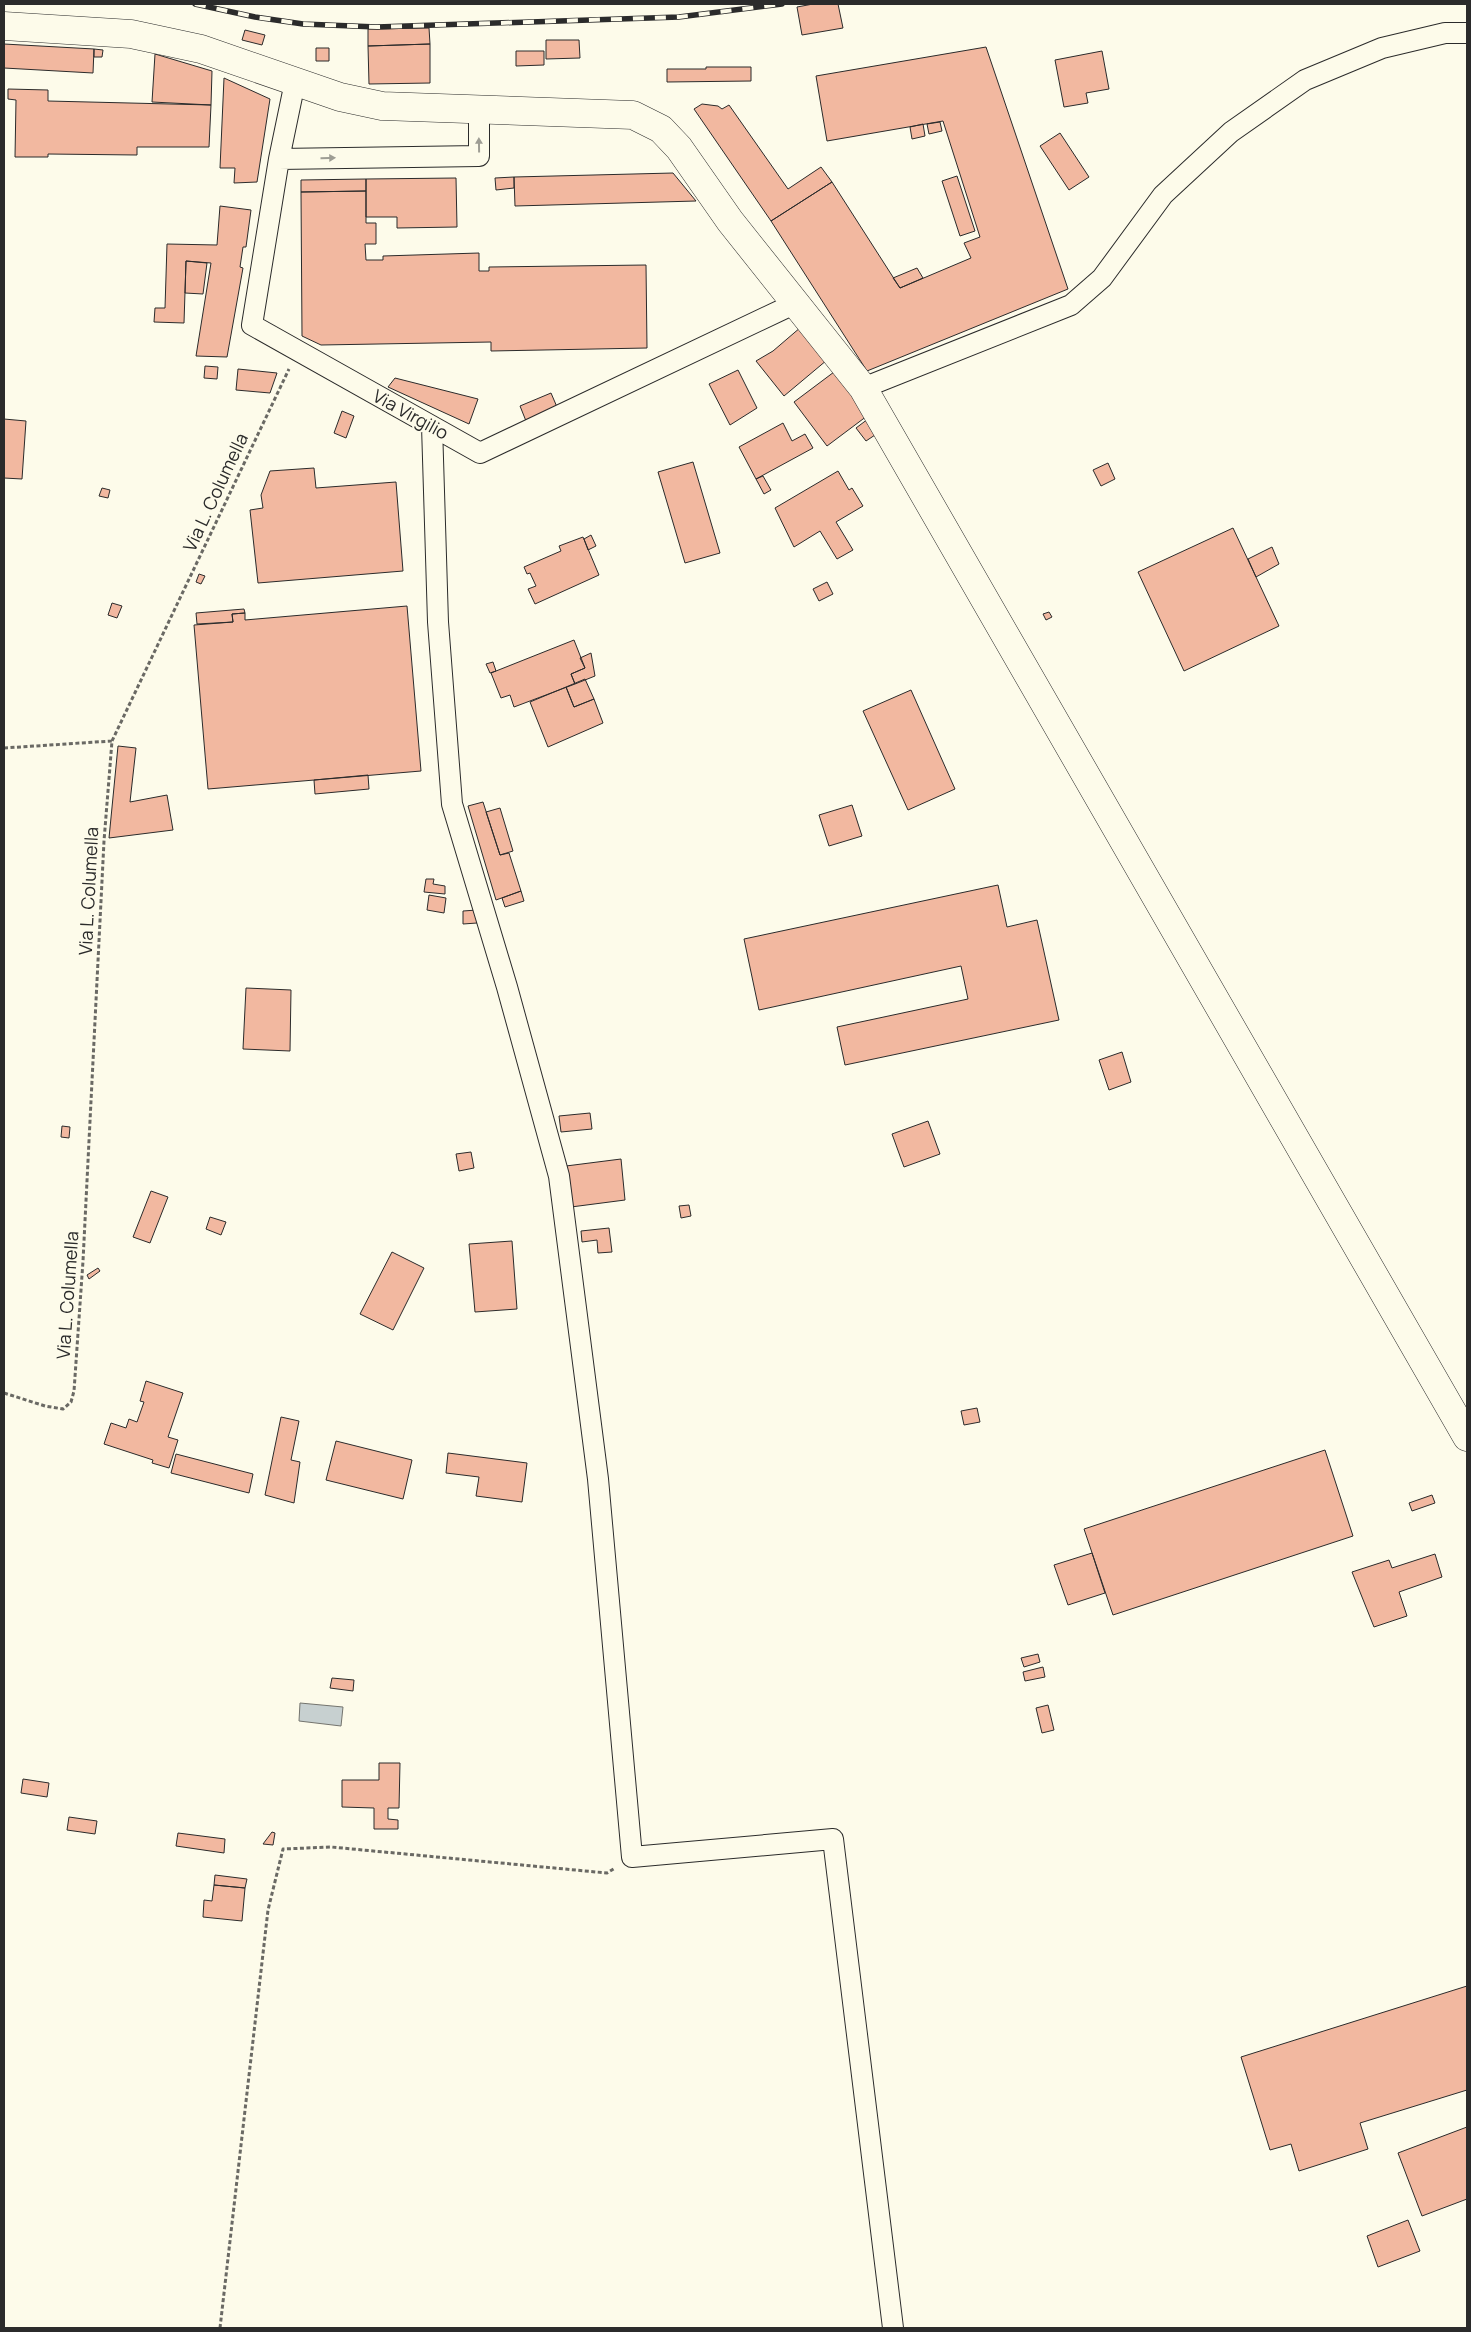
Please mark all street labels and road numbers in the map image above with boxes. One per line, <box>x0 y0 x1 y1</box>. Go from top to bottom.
street label: Via Virgilio <box>369 383 453 445</box>
street label: Via L. Columella <box>177 429 253 555</box>
street label: Via L. Columella <box>73 826 103 956</box>
street label: Via L. Columella <box>51 1230 83 1360</box>

